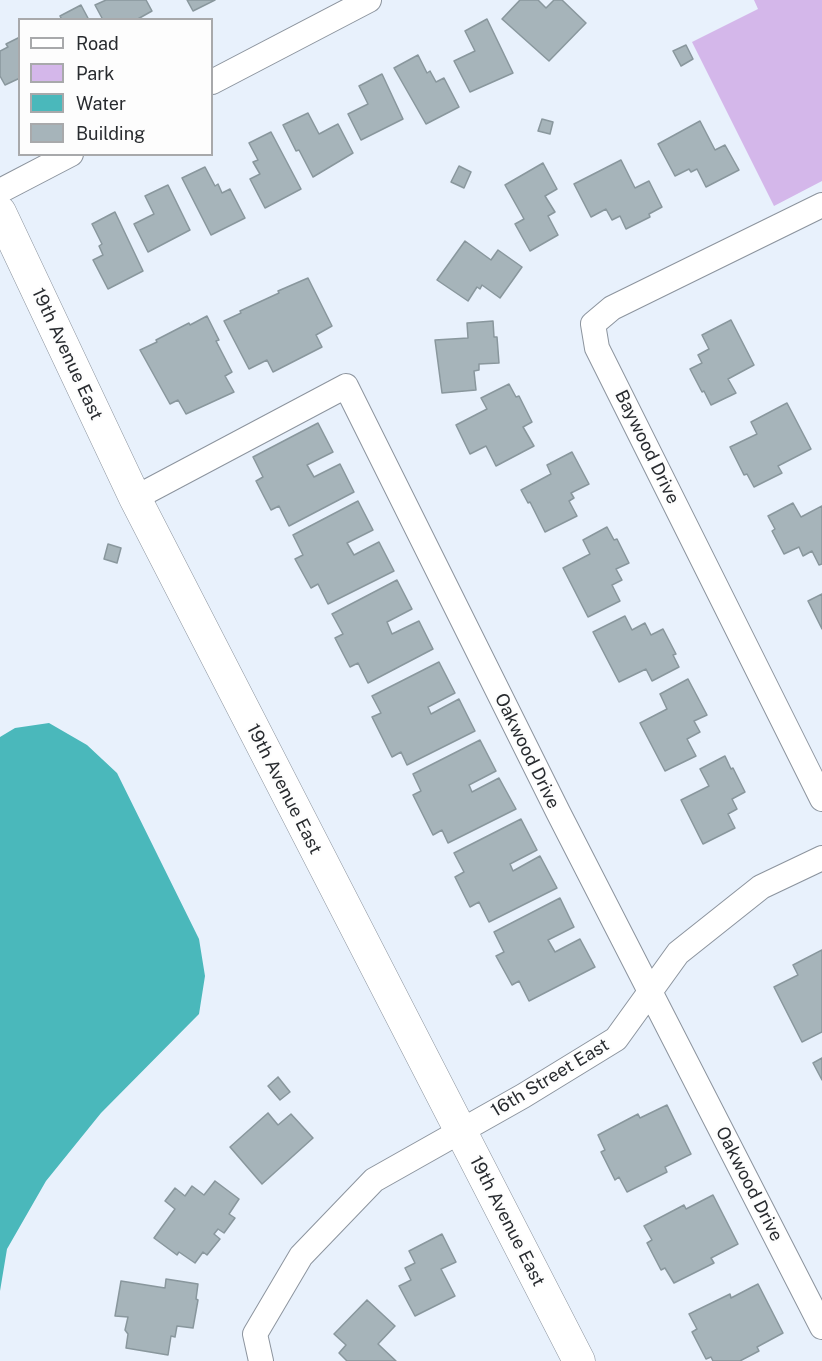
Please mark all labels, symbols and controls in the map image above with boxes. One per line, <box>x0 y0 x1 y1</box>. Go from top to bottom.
legend <box>18 18 213 156</box>
text: Road <box>76 33 119 54</box>
text: Park <box>76 63 114 84</box>
text: Water <box>76 93 126 114</box>
text: Building <box>76 123 145 144</box>
street label: 19th Avenue East <box>27 284 107 424</box>
street label: Baywood Drive <box>610 387 684 507</box>
street label: Oakwood Drive <box>490 690 564 812</box>
street label: 19th Avenue East <box>242 720 326 858</box>
street label: 16th Street East <box>487 1034 613 1122</box>
street label: Oakwood Drive <box>711 1123 787 1245</box>
street label: 19th Avenue East <box>465 1152 549 1290</box>

